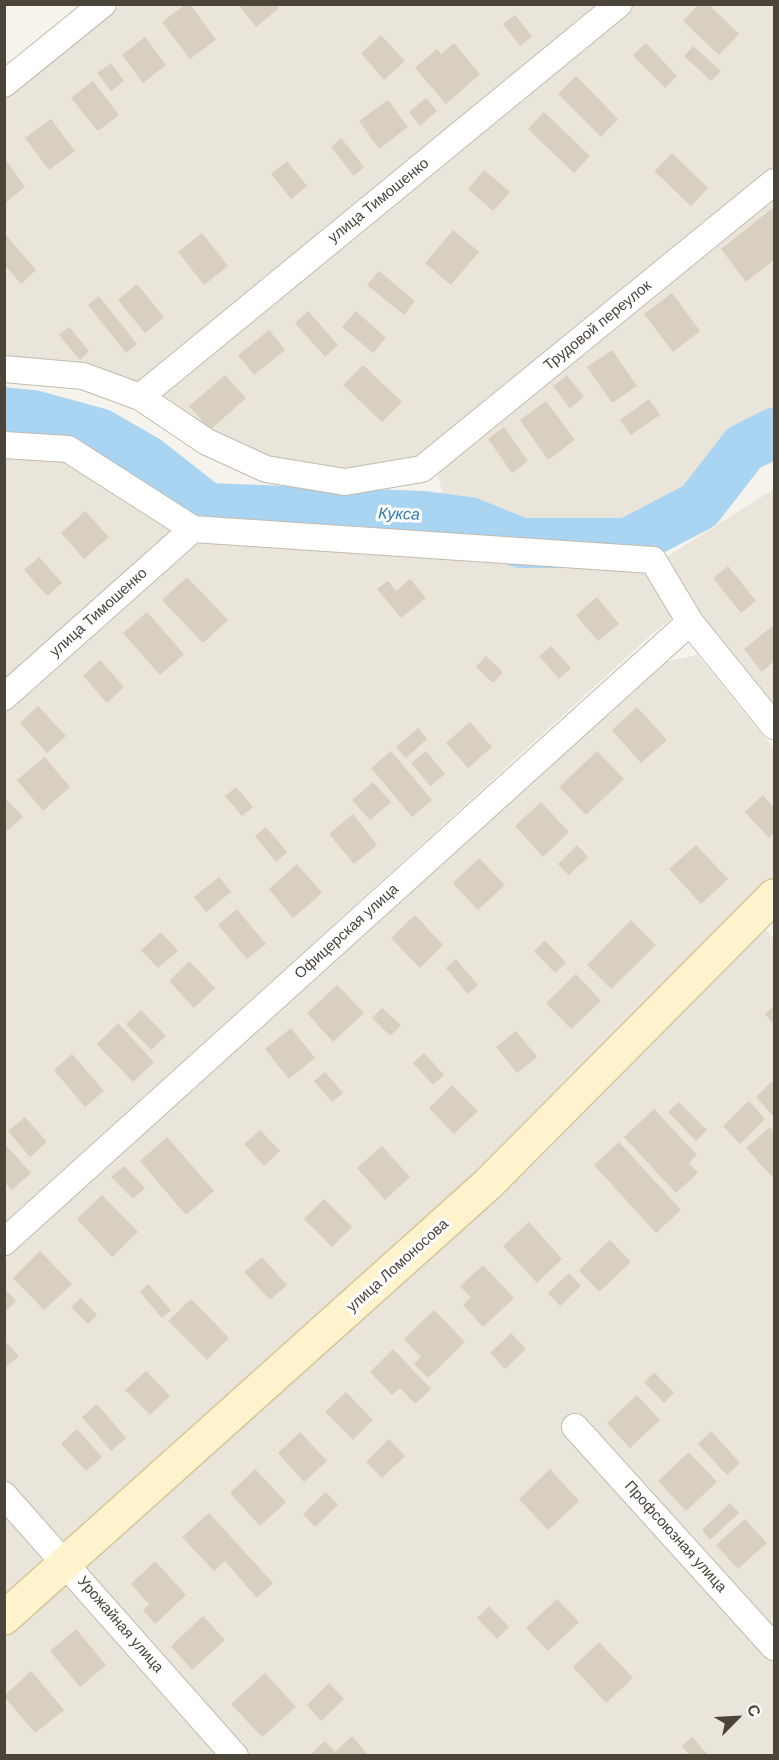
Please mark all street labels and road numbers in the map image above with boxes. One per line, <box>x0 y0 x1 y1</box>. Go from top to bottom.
street label: улица Тимошенко <box>325 155 433 247</box>
street label: Трудовой переулок <box>541 277 655 375</box>
street label: улица Тимошенко <box>47 565 151 661</box>
street label: Офицерская улица <box>291 881 403 983</box>
street label: улица Ломоносова <box>343 1216 453 1316</box>
street label: Профсоюзная улица <box>620 1478 730 1596</box>
street label: Урожайная улица <box>73 1573 167 1677</box>

